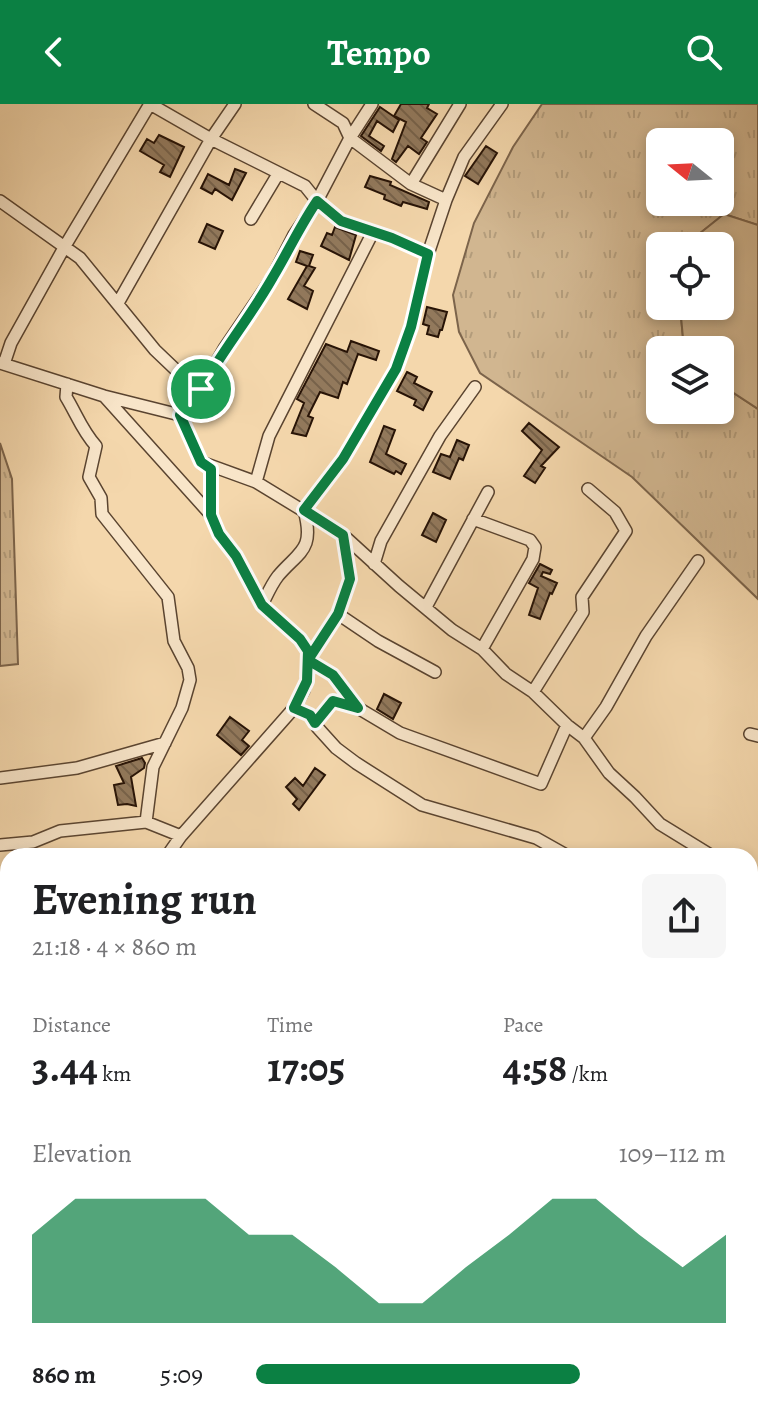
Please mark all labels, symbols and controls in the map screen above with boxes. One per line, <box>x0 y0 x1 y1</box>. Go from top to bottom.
text: Tempo <box>327 28 431 77</box>
icon: back <box>32 30 76 74</box>
icon: search <box>682 30 726 74</box>
north arrow <box>646 128 734 216</box>
map controls <box>646 128 734 424</box>
button: locate <box>646 232 734 320</box>
button: layers <box>646 336 734 424</box>
pin <box>167 355 235 423</box>
icon: arrive <box>179 367 223 411</box>
text: Evening run <box>32 869 257 929</box>
button: share <box>642 874 726 958</box>
text: 21:18 · 4 × 860 m <box>32 929 197 964</box>
text: Distance <box>32 1010 111 1040</box>
text: Time <box>267 1010 313 1040</box>
text: Pace <box>503 1010 543 1040</box>
text: 3.44 <box>32 1040 98 1095</box>
text: 17:05 <box>267 1040 345 1095</box>
text: 4:58 <box>503 1040 567 1095</box>
text: km <box>98 1059 131 1089</box>
text: /km <box>567 1059 608 1089</box>
text: Elevation <box>32 1136 132 1171</box>
text: 109–112 m <box>619 1136 726 1171</box>
text: 860 m <box>32 1357 96 1392</box>
text: 5:09 <box>160 1357 203 1392</box>

